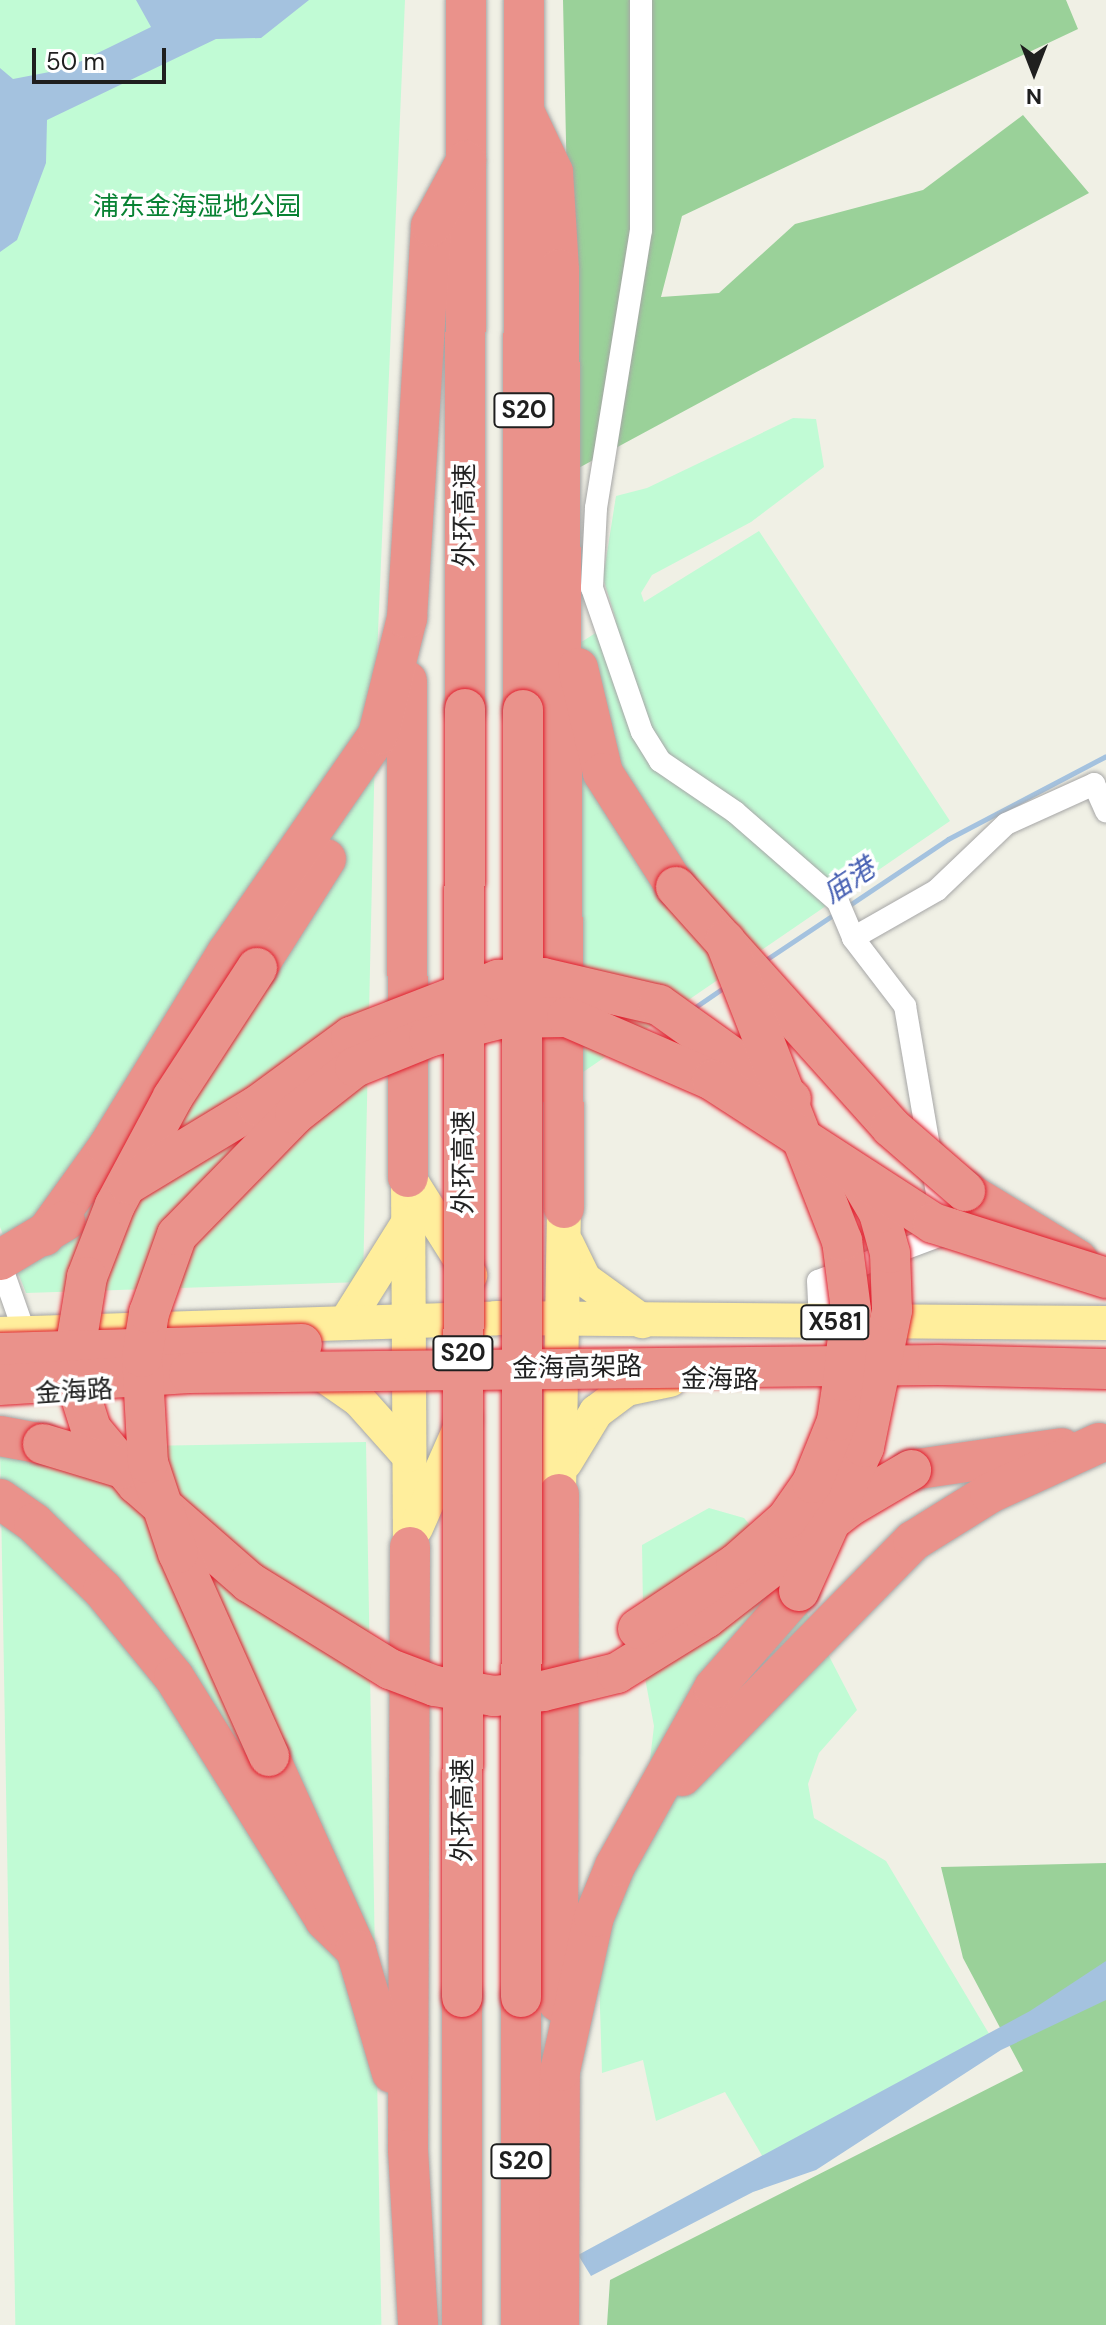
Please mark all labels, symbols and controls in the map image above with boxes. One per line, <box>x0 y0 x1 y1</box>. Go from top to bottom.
scale bar <box>36 32 170 82</box>
north arrow <box>994 32 1074 112</box>
text: 50 m <box>46 46 105 77</box>
text: N <box>1026 82 1042 111</box>
park label: 浦东金海湿地公园 <box>93 191 301 223</box>
road number: S20 <box>492 390 556 430</box>
street label: 外环高速 <box>449 463 481 567</box>
water label: 庙港 <box>816 851 882 911</box>
street label: 外环高速 <box>448 1110 480 1214</box>
road number: X581 <box>799 1302 871 1342</box>
road number: S20 <box>431 1333 495 1373</box>
street label: 金海高架路 <box>512 1351 642 1385</box>
street label: 金海路 <box>681 1364 759 1396</box>
street label: 金海路 <box>34 1374 114 1410</box>
street label: 外环高速 <box>447 1758 479 1862</box>
road number: S20 <box>489 2141 553 2181</box>

